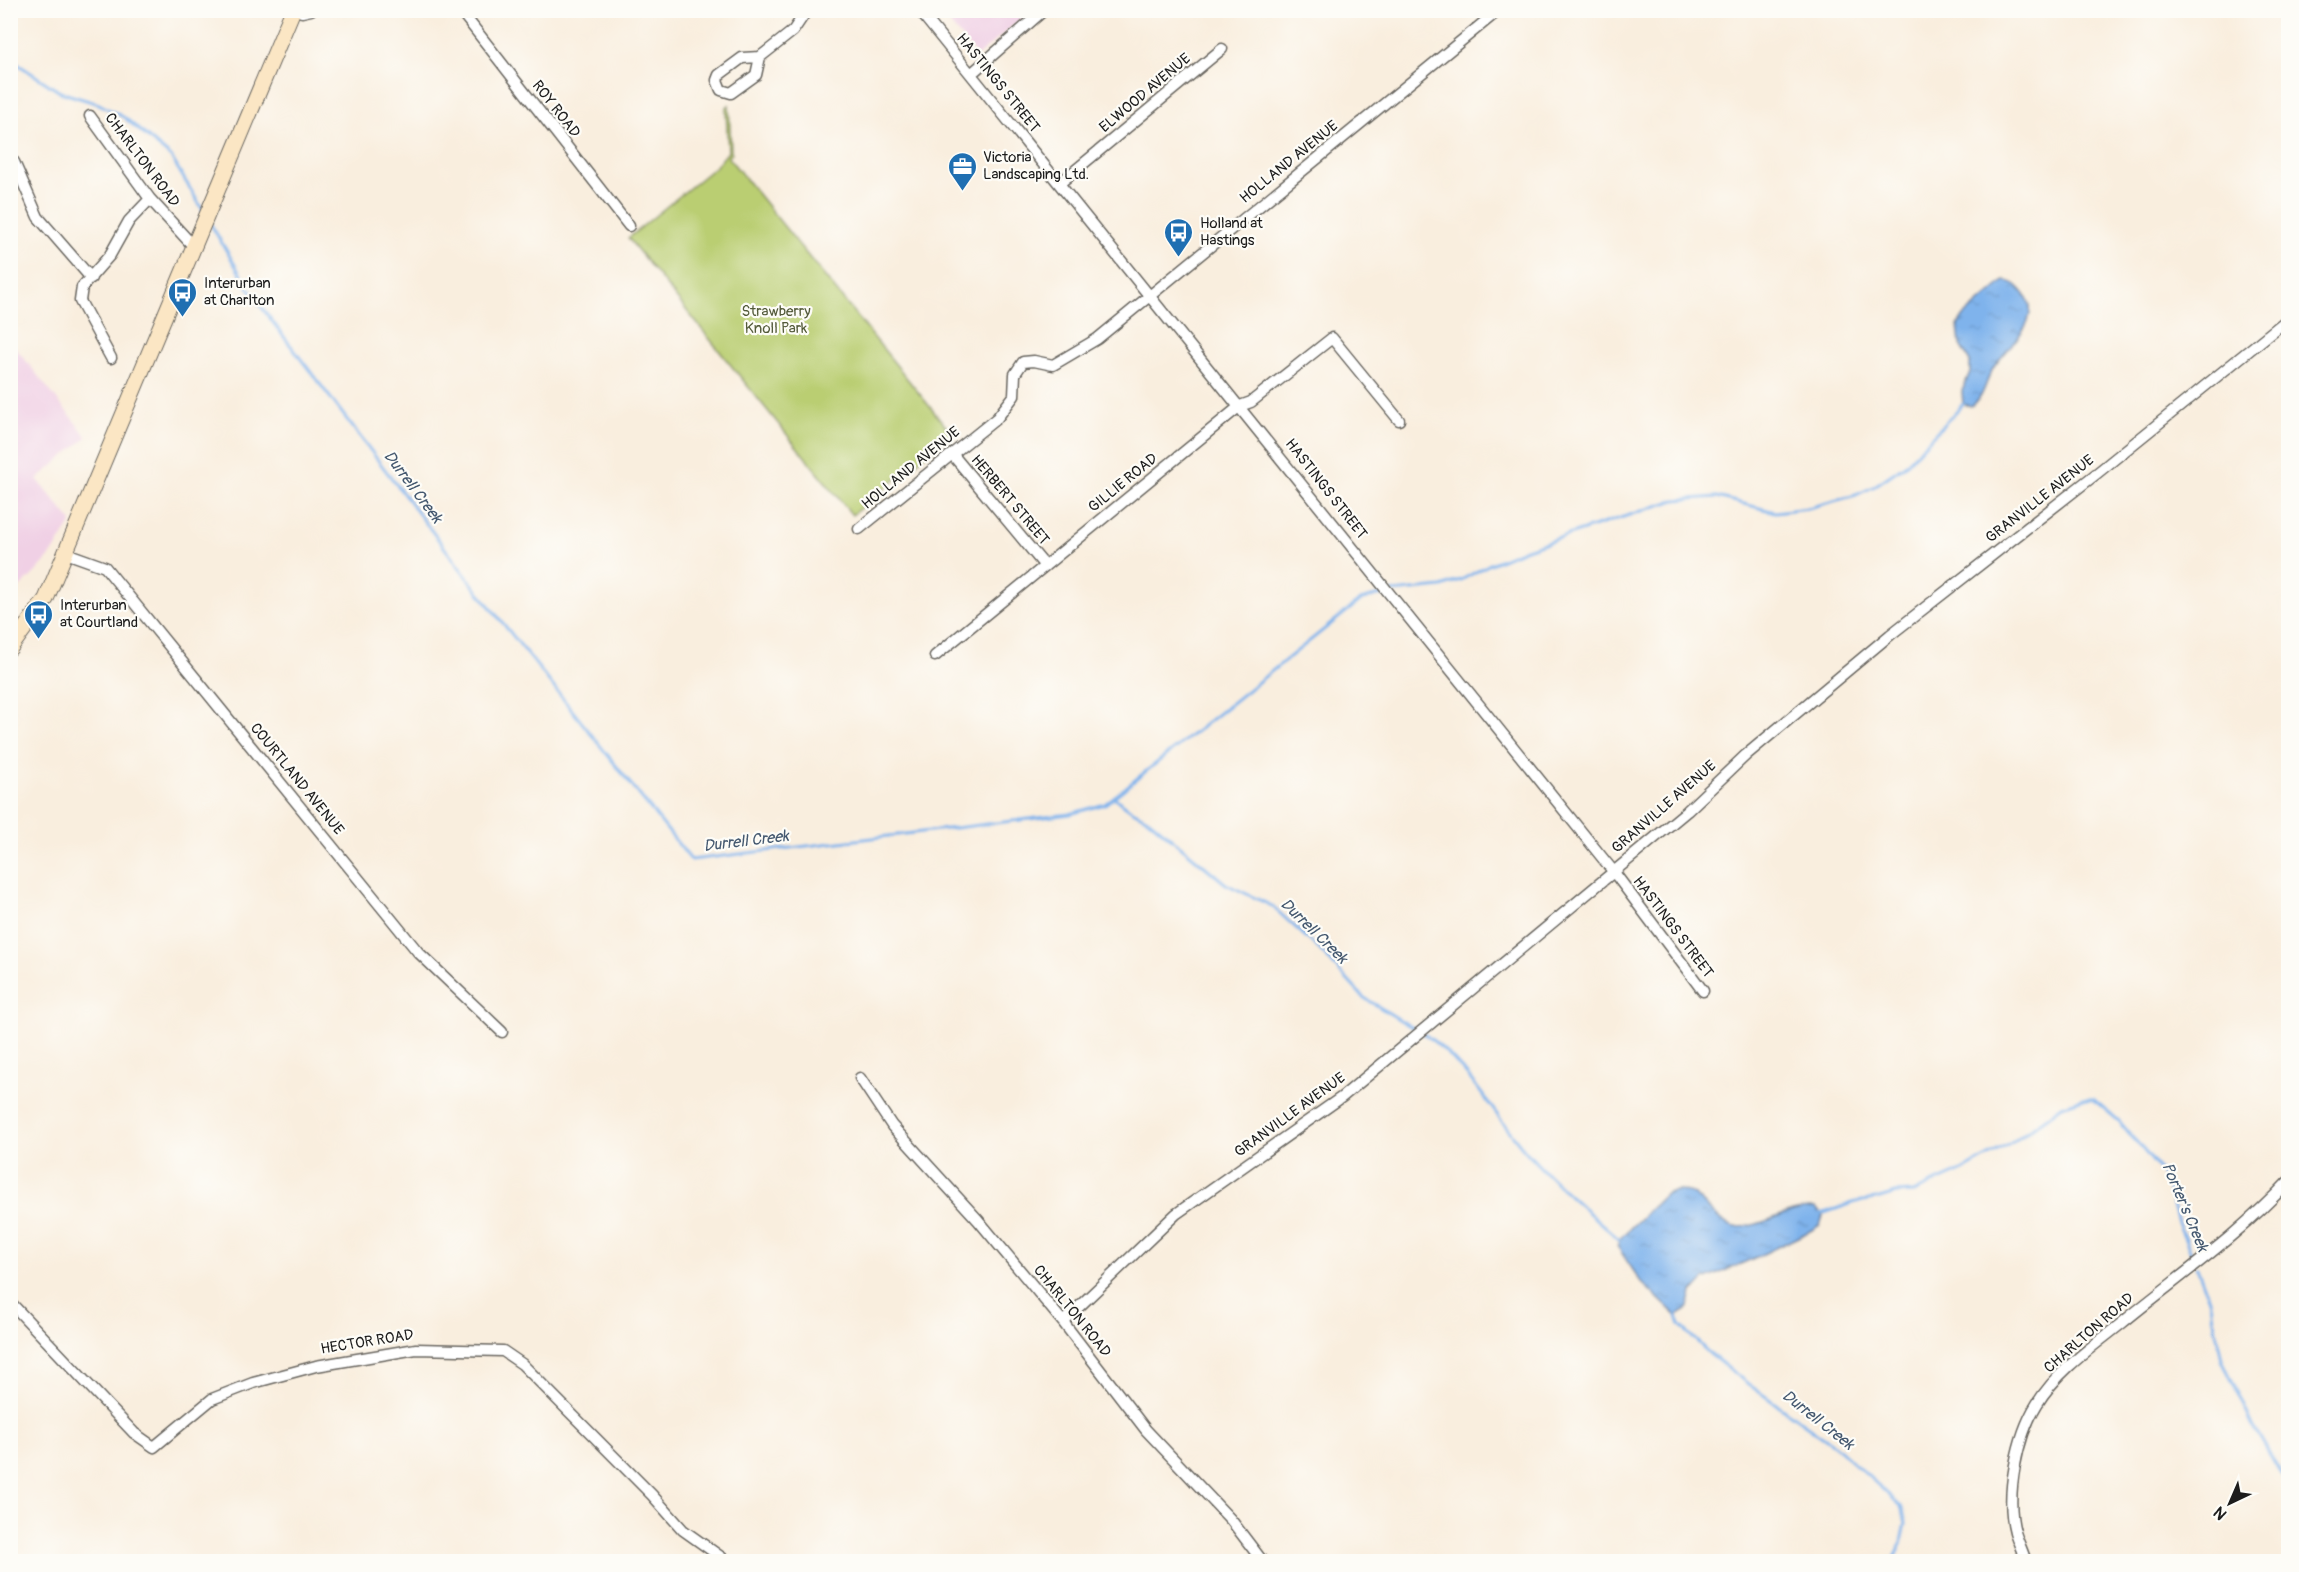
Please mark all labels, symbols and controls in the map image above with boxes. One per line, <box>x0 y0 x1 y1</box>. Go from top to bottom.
street label: HASTINGS STREET <box>952 30 1044 136</box>
street label: ELWOOD AVENUE <box>1095 49 1195 137</box>
street label: ROY ROAD <box>528 77 584 141</box>
street label: CHARLTON ROAD <box>100 109 184 211</box>
street label: HOLLAND AVENUE <box>1236 116 1342 208</box>
place label: Victoria Landscaping Ltd. <box>983 148 1089 184</box>
office icon: Victoria Landscaping Ltd. <box>946 150 978 192</box>
place label: Holland at Hastings <box>1200 214 1264 250</box>
bus stop icon: Holland at Hastings <box>1163 216 1195 258</box>
place label: Interurban at Charlton <box>204 274 274 310</box>
bus stop icon: Interurban at Charlton <box>167 276 199 318</box>
park label: Strawberry Knoll Park <box>741 302 811 338</box>
street label: HOLLAND AVENUE <box>858 422 964 514</box>
street label: HASTINGS STREET <box>1281 435 1371 543</box>
water label: Durrell Creek <box>379 447 448 528</box>
street label: GILLIE ROAD <box>1084 449 1162 517</box>
street label: HERBERT STREET <box>967 451 1053 549</box>
street label: GRANVILLE AVENUE <box>1982 451 2098 547</box>
place label: Interurban at Courtland <box>60 596 138 632</box>
bus stop icon: Interurban at Courtland <box>23 598 55 640</box>
street label: COURTLAND AVENUE <box>246 719 348 839</box>
street label: GRANVILLE AVENUE <box>1608 756 1720 858</box>
water label: Durrell Creek <box>702 826 791 856</box>
street label: HASTINGS STREET <box>1629 872 1717 982</box>
water label: Durrell Creek <box>1276 894 1353 969</box>
street label: GRANVILLE AVENUE <box>1231 1068 1349 1162</box>
water label: Porter's Creek <box>2157 1160 2213 1256</box>
street label: CHARLTON ROAD <box>1029 1261 1115 1361</box>
street label: CHARLTON ROAD <box>2040 1289 2138 1377</box>
street label: HECTOR ROAD <box>319 1325 415 1359</box>
water label: Durrell Creek <box>1778 1386 1859 1455</box>
north arrow <box>2200 1473 2260 1533</box>
text: N <box>2209 1502 2231 1524</box>

